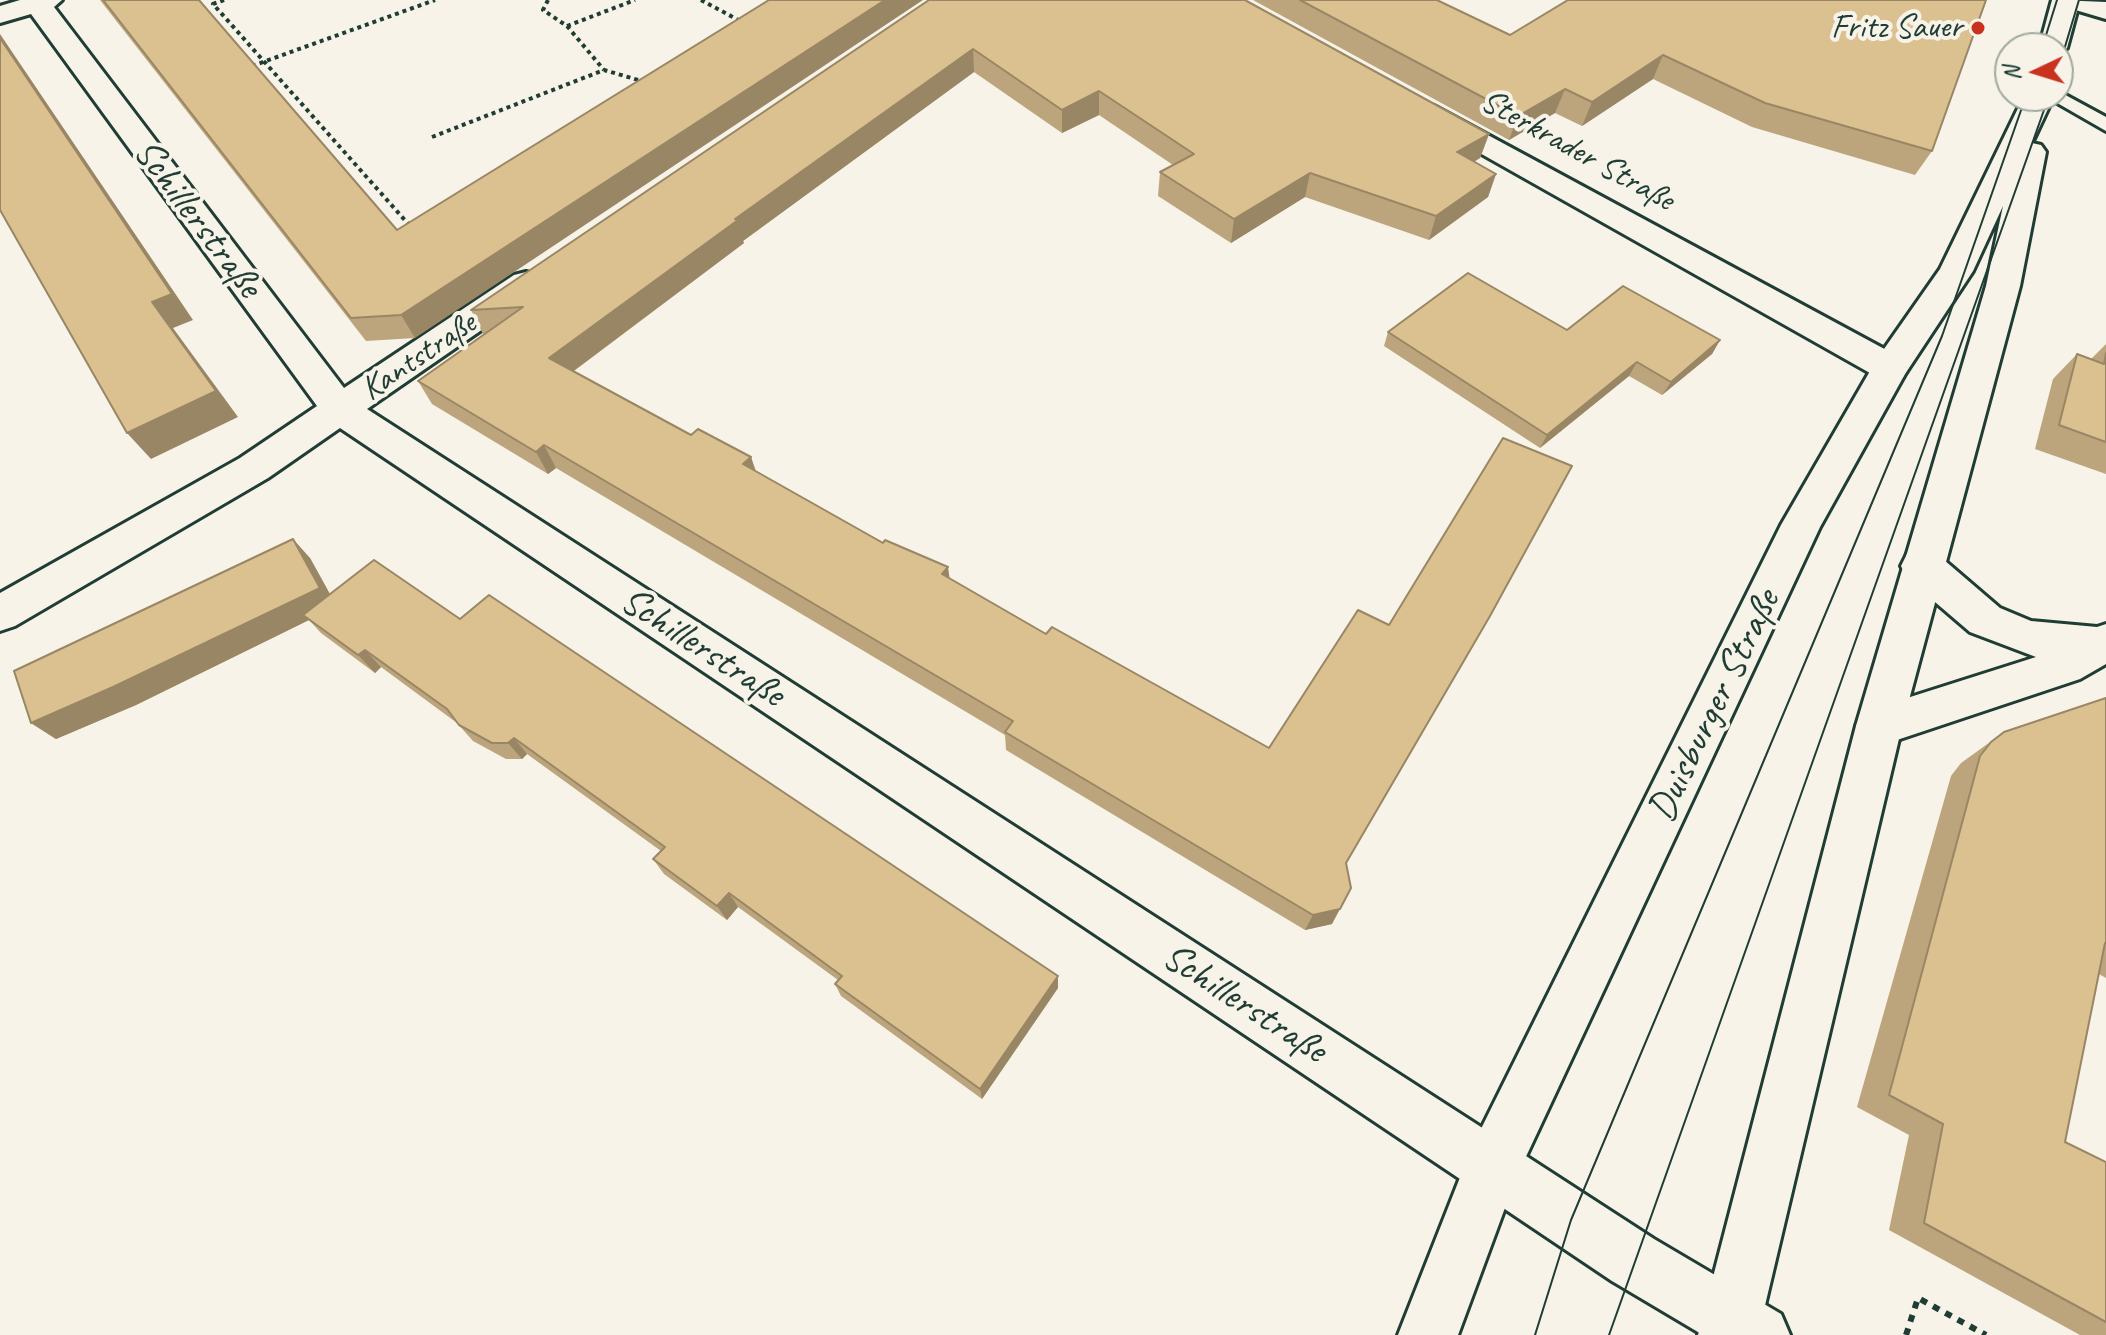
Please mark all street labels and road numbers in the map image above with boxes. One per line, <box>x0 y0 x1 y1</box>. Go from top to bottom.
street label: Sterkrader Straße <box>1473 81 1681 221</box>
street label: Schillerstraße <box>122 130 272 308</box>
street label: Kantstraße <box>354 304 484 410</box>
street label: Schillerstraße <box>611 577 793 719</box>
street label: Duisburger Straße <box>1638 583 1792 829</box>
street label: Schillerstraße <box>1153 933 1335 1075</box>

